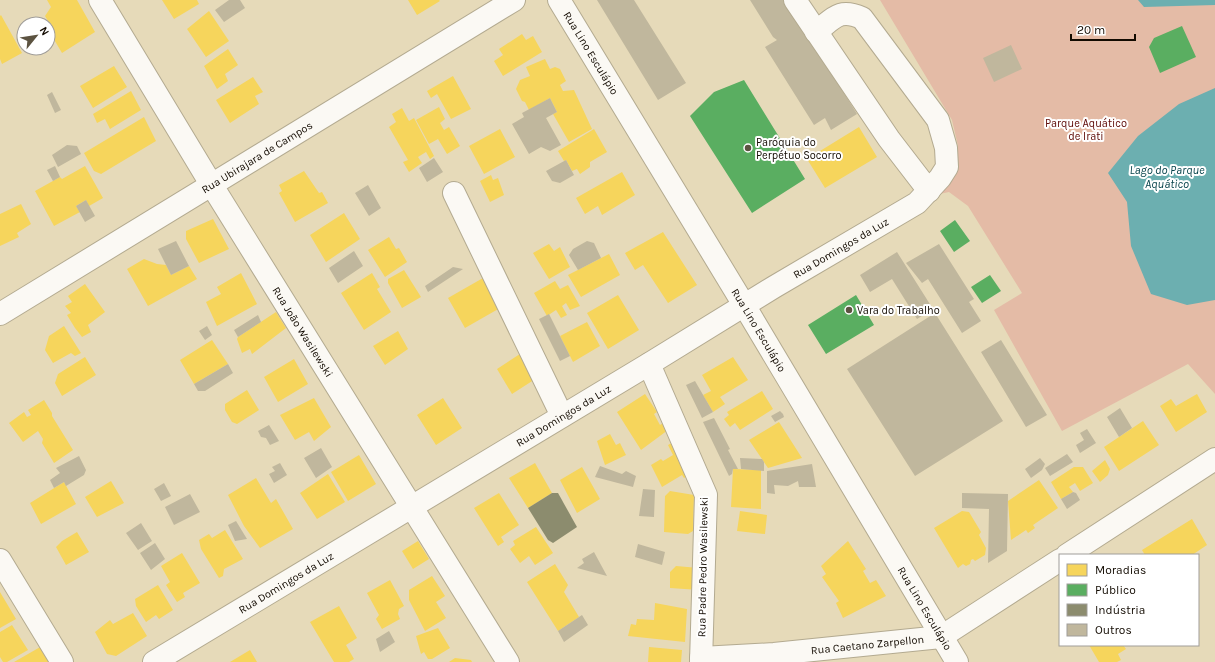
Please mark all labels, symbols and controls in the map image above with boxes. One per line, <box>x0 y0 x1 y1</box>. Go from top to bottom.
street label: Rua Lino Esculápio <box>561 9 621 97</box>
north arrow <box>16 16 56 56</box>
scale bar <box>1071 16 1135 42</box>
text: 20 m <box>1077 23 1105 37</box>
text: N <box>37 25 52 38</box>
park label: Parque Aquático de Irati <box>1045 117 1127 143</box>
street label: Rua Ubirajara de Campos <box>199 118 315 196</box>
place label: Paróquia do Perpétuo Socorro <box>756 136 842 162</box>
marker: Paróquia do Perpétuo Socorro <box>743 143 753 153</box>
water label: Lago do Parque Aquático <box>1129 163 1205 191</box>
street label: Rua Domingos da Luz <box>791 215 891 281</box>
street label: Rua João Wasilewski <box>270 284 336 379</box>
street label: Rua Lino Esculápio <box>729 286 789 374</box>
place label: Vara do Trabalho <box>857 304 940 317</box>
marker: Vara do Trabalho <box>844 305 854 315</box>
street label: Rua Domingos da Luz <box>514 382 613 449</box>
street label: Rua Padre Pedro Wasilewski <box>695 497 711 637</box>
street label: Rua Domingos da Luz <box>236 549 336 616</box>
legend <box>1059 554 1199 646</box>
text: Moradias <box>1095 563 1146 577</box>
street label: Rua Lino Esculápio <box>895 564 955 653</box>
text: Público <box>1095 583 1136 597</box>
text: Indústria <box>1095 603 1145 617</box>
text: Outros <box>1095 623 1132 637</box>
street label: Rua Caetano Zarpellon <box>810 632 925 657</box>

